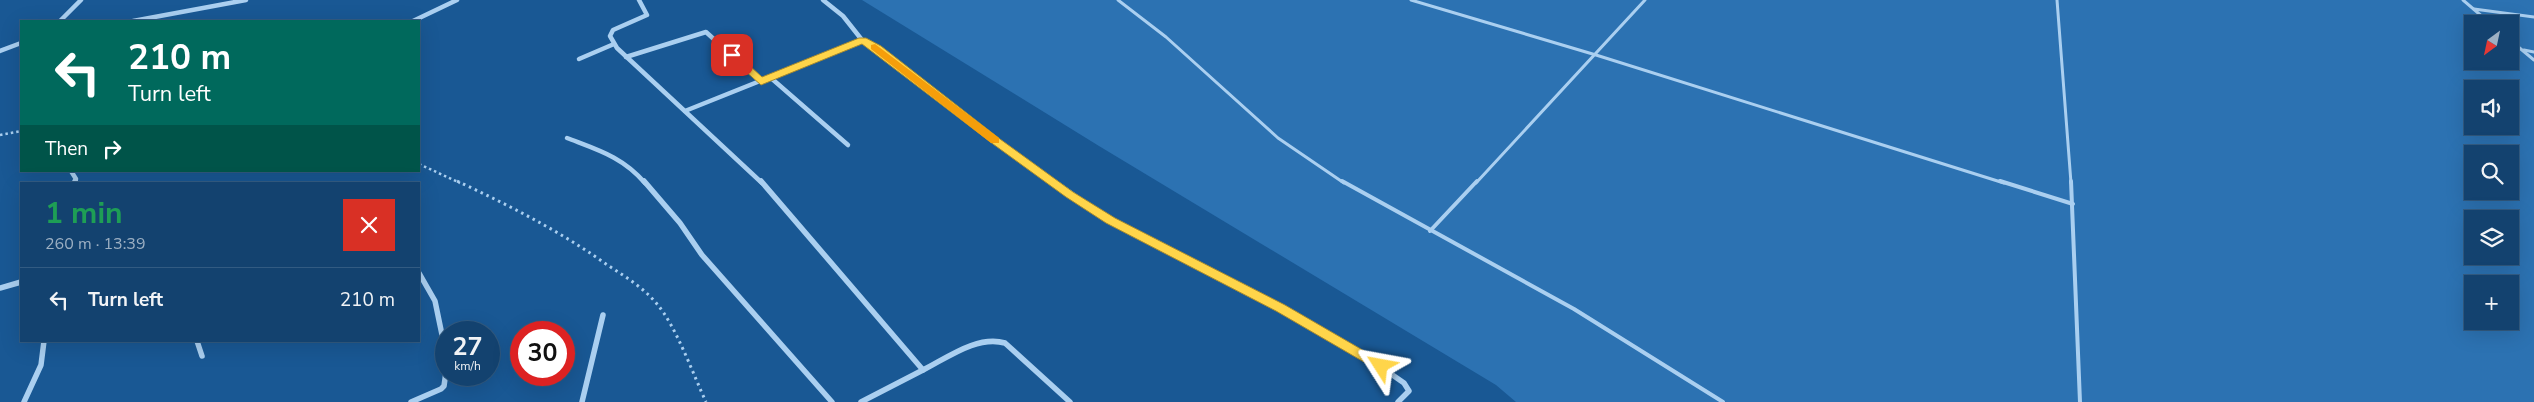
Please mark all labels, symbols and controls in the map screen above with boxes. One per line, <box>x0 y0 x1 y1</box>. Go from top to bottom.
north arrow <box>2464 15 2519 70</box>
map controls <box>2464 15 2519 330</box>
text: 210 m <box>128 34 231 81</box>
pin <box>711 34 753 76</box>
icon: left <box>45 40 110 105</box>
icon: arrive <box>718 41 746 69</box>
text: Turn left <box>128 79 211 109</box>
button: sound <box>2464 80 2519 135</box>
icon: right <box>98 135 126 163</box>
text: Then <box>45 136 88 162</box>
button: search <box>2464 145 2519 200</box>
text: 1 min <box>45 193 123 234</box>
button: close <box>343 199 395 251</box>
button: layers <box>2464 210 2519 265</box>
text: 260 m · 13:39 <box>45 233 146 255</box>
button: + <box>2464 275 2519 330</box>
icon: left <box>45 286 73 314</box>
text: Turn left <box>88 287 163 313</box>
text: 210 m <box>340 287 395 313</box>
speed limit sign: 30 <box>510 321 575 386</box>
text: 27 <box>452 330 483 364</box>
position arrow <box>1354 339 1406 391</box>
text: km/h <box>454 358 481 374</box>

